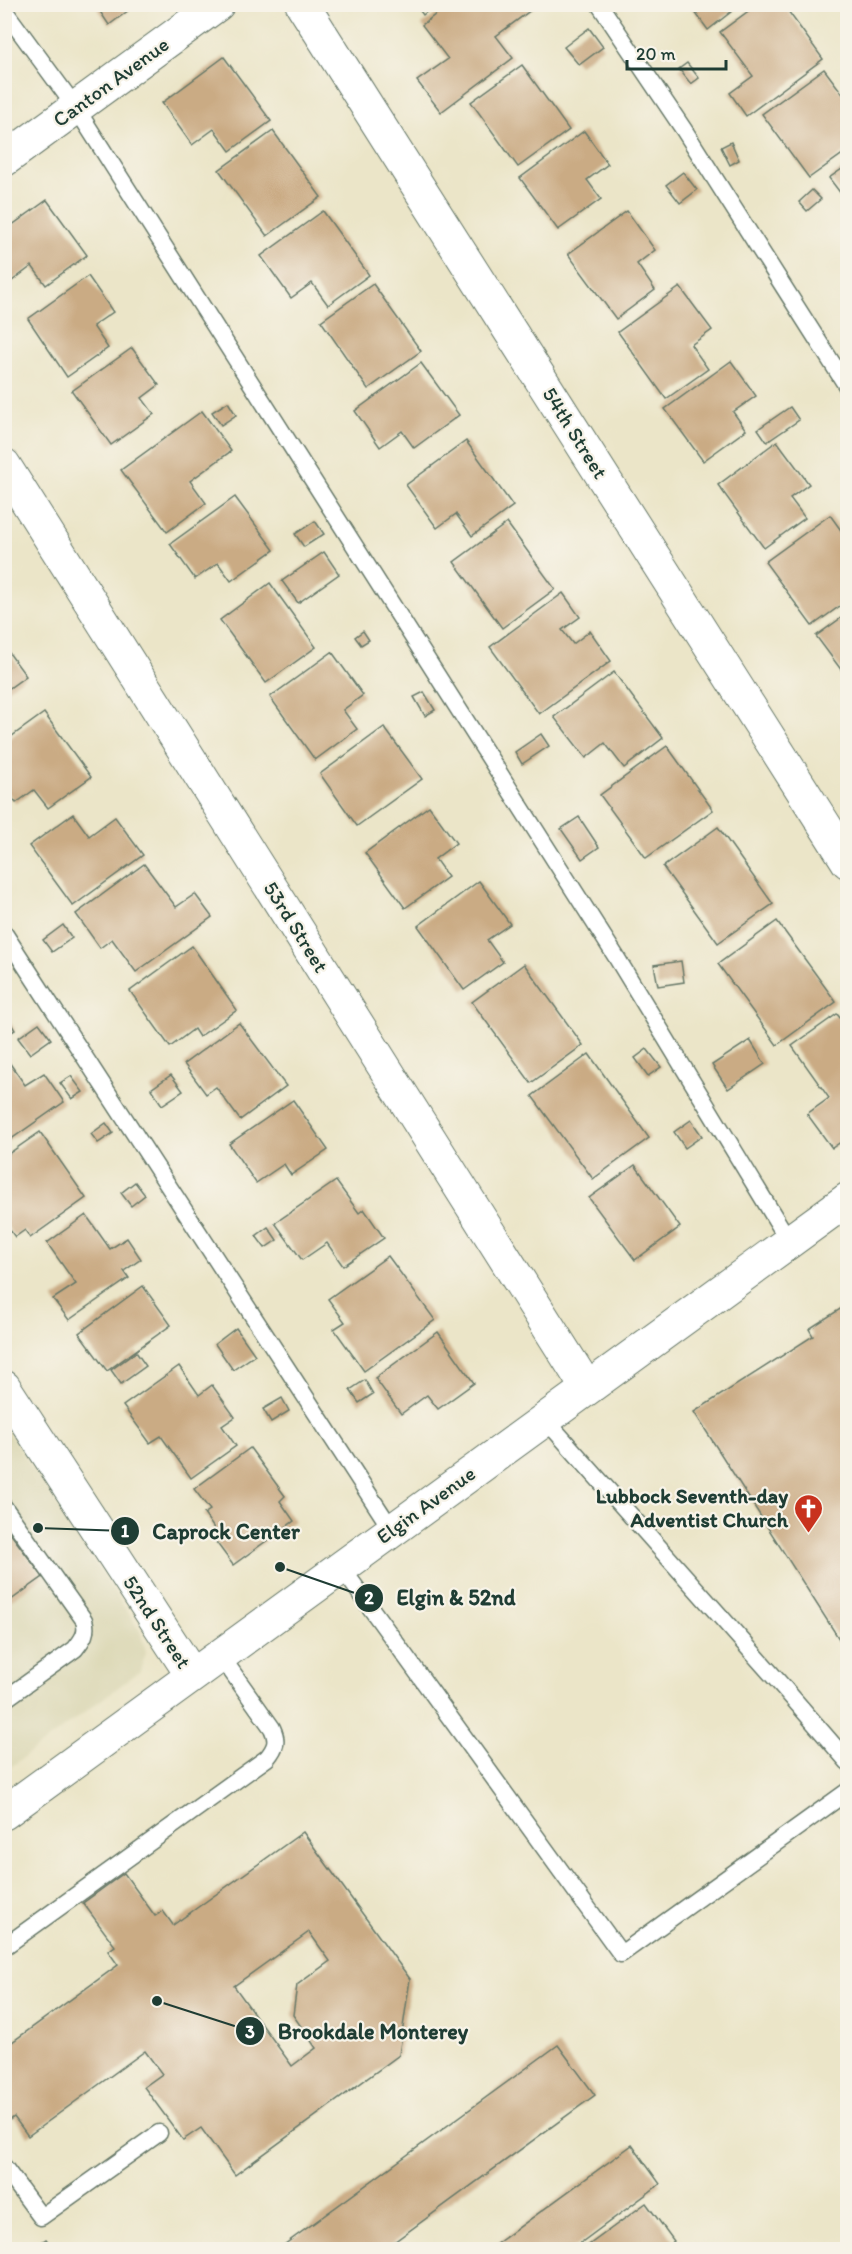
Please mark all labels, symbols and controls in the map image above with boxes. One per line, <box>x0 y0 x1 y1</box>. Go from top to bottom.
street label: Canton Avenue <box>48 31 174 132</box>
scale bar <box>627 33 726 71</box>
text: 20 m <box>636 43 676 65</box>
street label: 54th Street <box>538 382 613 483</box>
street label: 53rd Street <box>259 877 334 977</box>
street label: Elgin Avenue <box>371 1460 480 1549</box>
place label: Lubbock Seventh-day Adventist Church <box>596 1483 789 1532</box>
church icon: Lubbock Seventh-day Adventist Church <box>793 1492 825 1534</box>
callout: Caprock Center <box>110 1511 312 1551</box>
text: Caprock Center <box>152 1518 301 1545</box>
text: 1 <box>121 1520 130 1542</box>
street label: 52nd Street <box>118 1571 197 1673</box>
callout: Elgin & 52nd <box>354 1578 527 1618</box>
text: Elgin & 52nd <box>396 1584 516 1611</box>
text: 2 <box>364 1587 374 1609</box>
callout: Brookdale Monterey <box>235 2011 480 2051</box>
text: Brookdale Monterey <box>278 2018 469 2045</box>
text: 3 <box>245 2021 255 2043</box>

